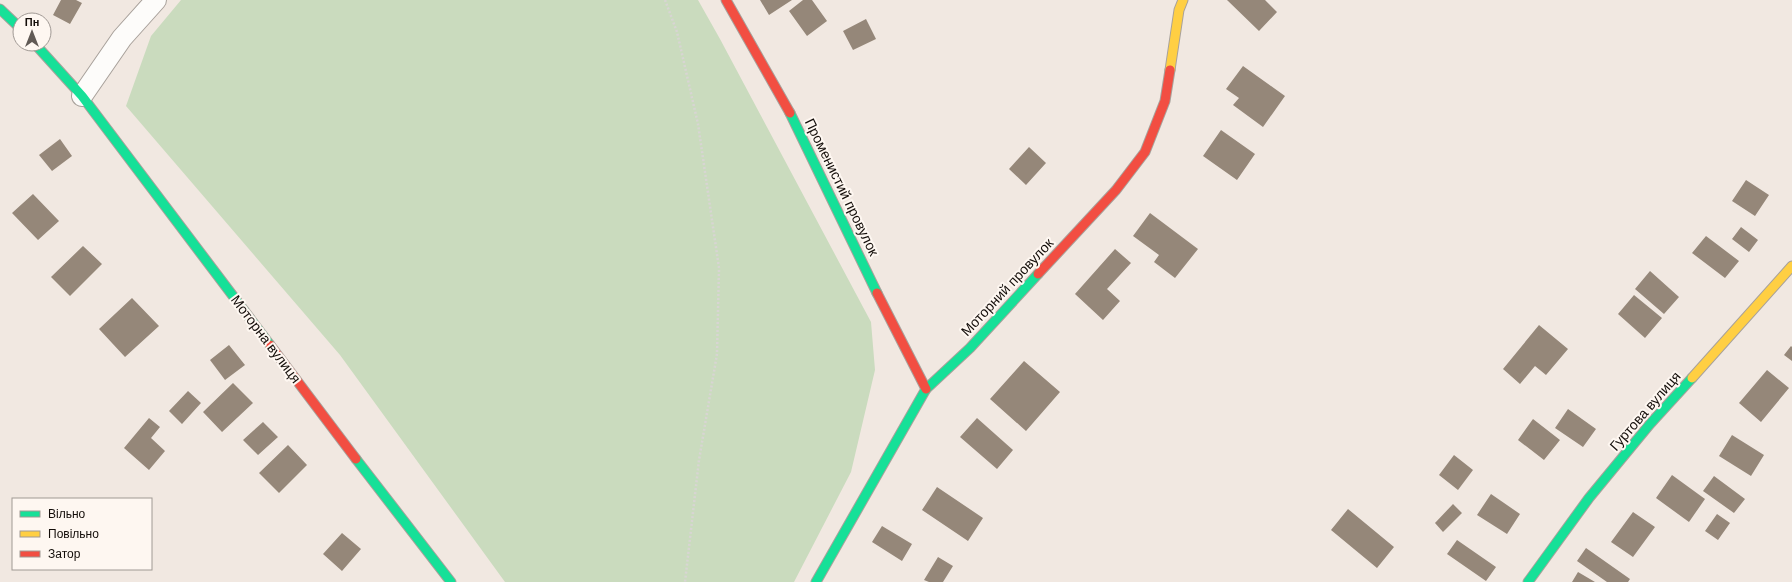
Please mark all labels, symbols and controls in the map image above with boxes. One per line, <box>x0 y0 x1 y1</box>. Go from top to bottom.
north arrow <box>12 12 52 52</box>
text: Пн <box>25 16 39 28</box>
street label: Променистий провулок <box>802 116 883 259</box>
street label: Моторний провулок <box>958 234 1057 339</box>
street label: Моторна вулиця <box>228 292 304 386</box>
street label: Гуртова вулиця <box>1606 368 1684 454</box>
legend <box>12 498 152 570</box>
text: Вільно <box>48 507 86 521</box>
text: Повільно <box>48 527 99 541</box>
text: Затор <box>48 547 81 561</box>

